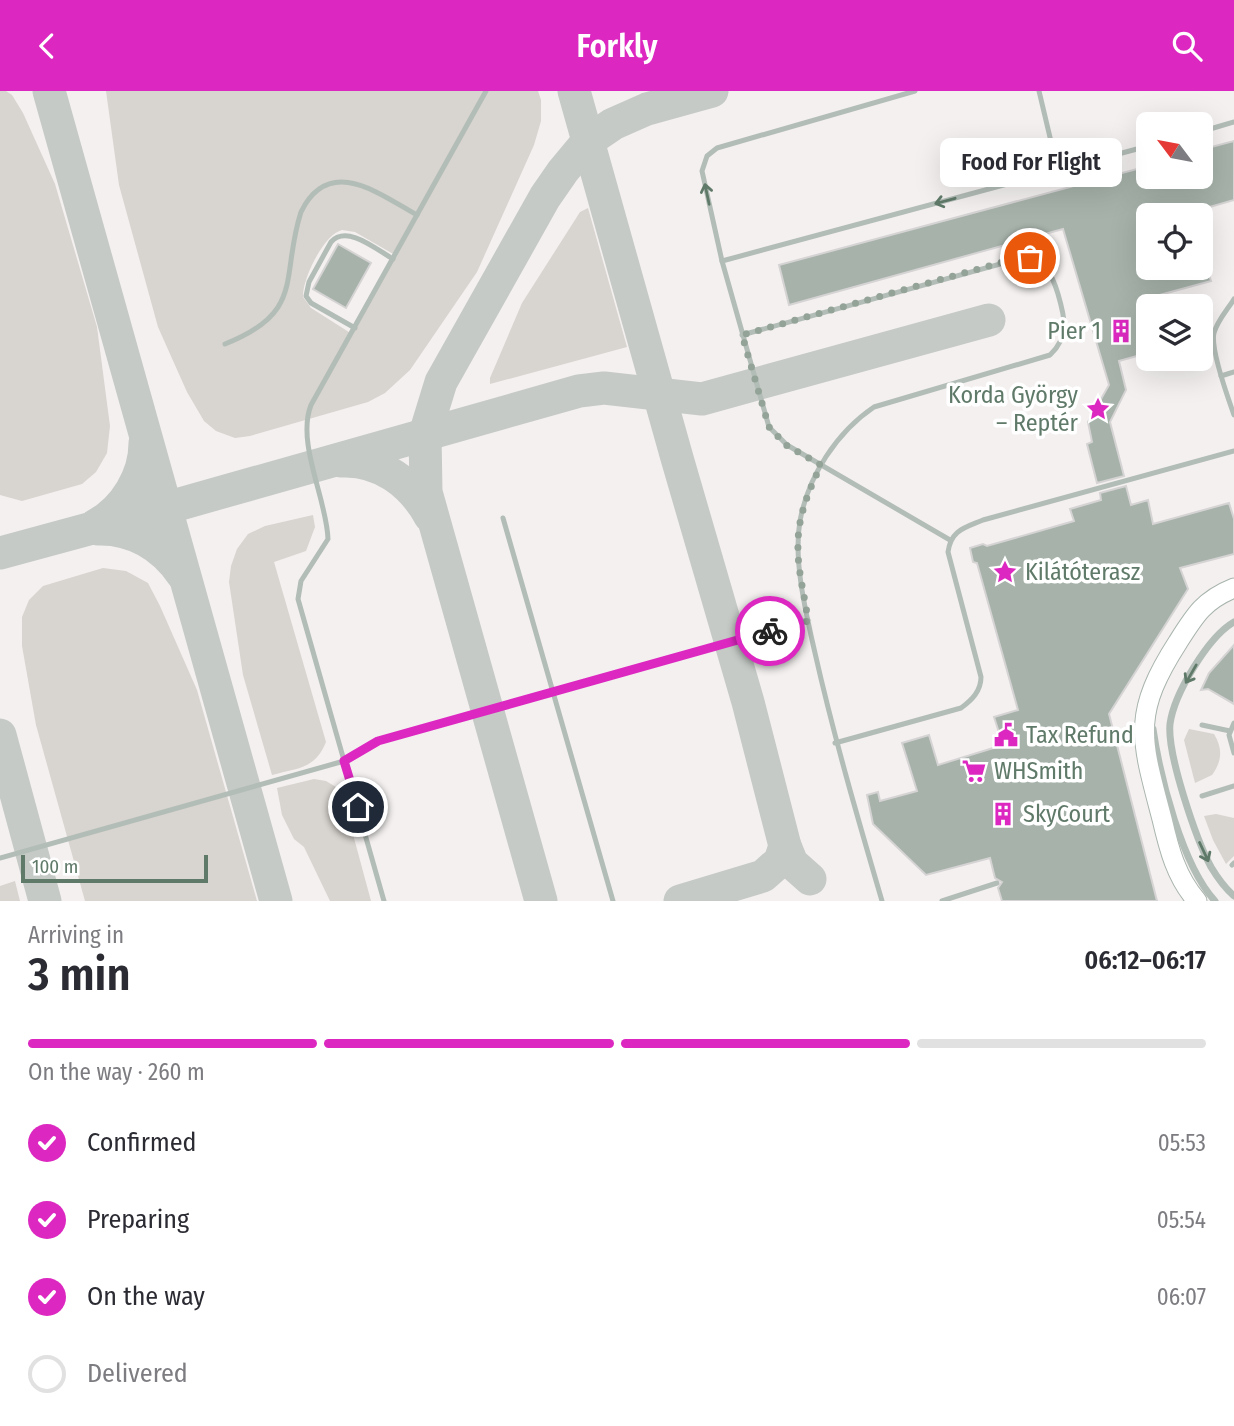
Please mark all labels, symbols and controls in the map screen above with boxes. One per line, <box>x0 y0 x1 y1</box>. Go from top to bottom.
icon: back <box>28 27 66 65</box>
text: Forkly <box>577 27 657 65</box>
icon: search <box>1168 27 1206 65</box>
north arrow <box>1136 112 1213 189</box>
map controls <box>1136 112 1213 371</box>
callout: Food For Flight <box>939 139 1121 188</box>
text: Food For Flight <box>961 148 1101 176</box>
one-way arrow <box>700 183 714 206</box>
one-way arrow <box>934 195 957 208</box>
button: locate <box>1136 203 1213 280</box>
pin <box>1000 228 1060 288</box>
icon: bag <box>1011 239 1049 277</box>
button: layers <box>1136 294 1213 371</box>
place label: Pier 1 <box>1047 317 1101 345</box>
building icon: Pier 1 <box>1107 317 1135 345</box>
place label: Korda György – Reptér <box>948 381 1079 437</box>
place icon: Korda György – Reptér <box>1084 395 1112 423</box>
place icon: Kilátóterasz <box>991 558 1019 586</box>
place label: Kilátóterasz <box>1025 558 1140 586</box>
courier <box>735 596 805 666</box>
icon: bike <box>751 612 789 650</box>
one-way arrow <box>1184 664 1198 684</box>
public building icon: Tax Refund <box>992 721 1020 749</box>
place label: Tax Refund <box>1026 721 1134 749</box>
supermarket icon: WHSmith <box>960 757 988 785</box>
place label: WHSmith <box>994 757 1083 785</box>
pin <box>328 777 388 837</box>
icon: home <box>339 788 377 826</box>
building icon: SkyCourt <box>989 800 1017 828</box>
place label: SkyCourt <box>1023 800 1110 828</box>
one-way arrow <box>1198 840 1211 862</box>
scale bar <box>21 852 208 884</box>
text: 100 m <box>32 855 78 878</box>
text: Arriving in <box>28 921 124 949</box>
text: 06:12–06:17 <box>1084 945 1206 976</box>
text: 3 min <box>28 947 131 1002</box>
text: On the way · 260 m <box>28 1058 205 1086</box>
icon: check <box>28 1124 66 1162</box>
text: Confirmed <box>87 1127 197 1158</box>
text: 05:53 <box>1158 1129 1206 1157</box>
icon: check <box>28 1201 66 1239</box>
text: Preparing <box>87 1204 189 1235</box>
text: 05:54 <box>1157 1206 1206 1234</box>
icon: check <box>28 1278 66 1316</box>
text: On the way <box>87 1281 205 1312</box>
text: 06:07 <box>1157 1283 1206 1311</box>
text: Delivered <box>87 1358 188 1389</box>

